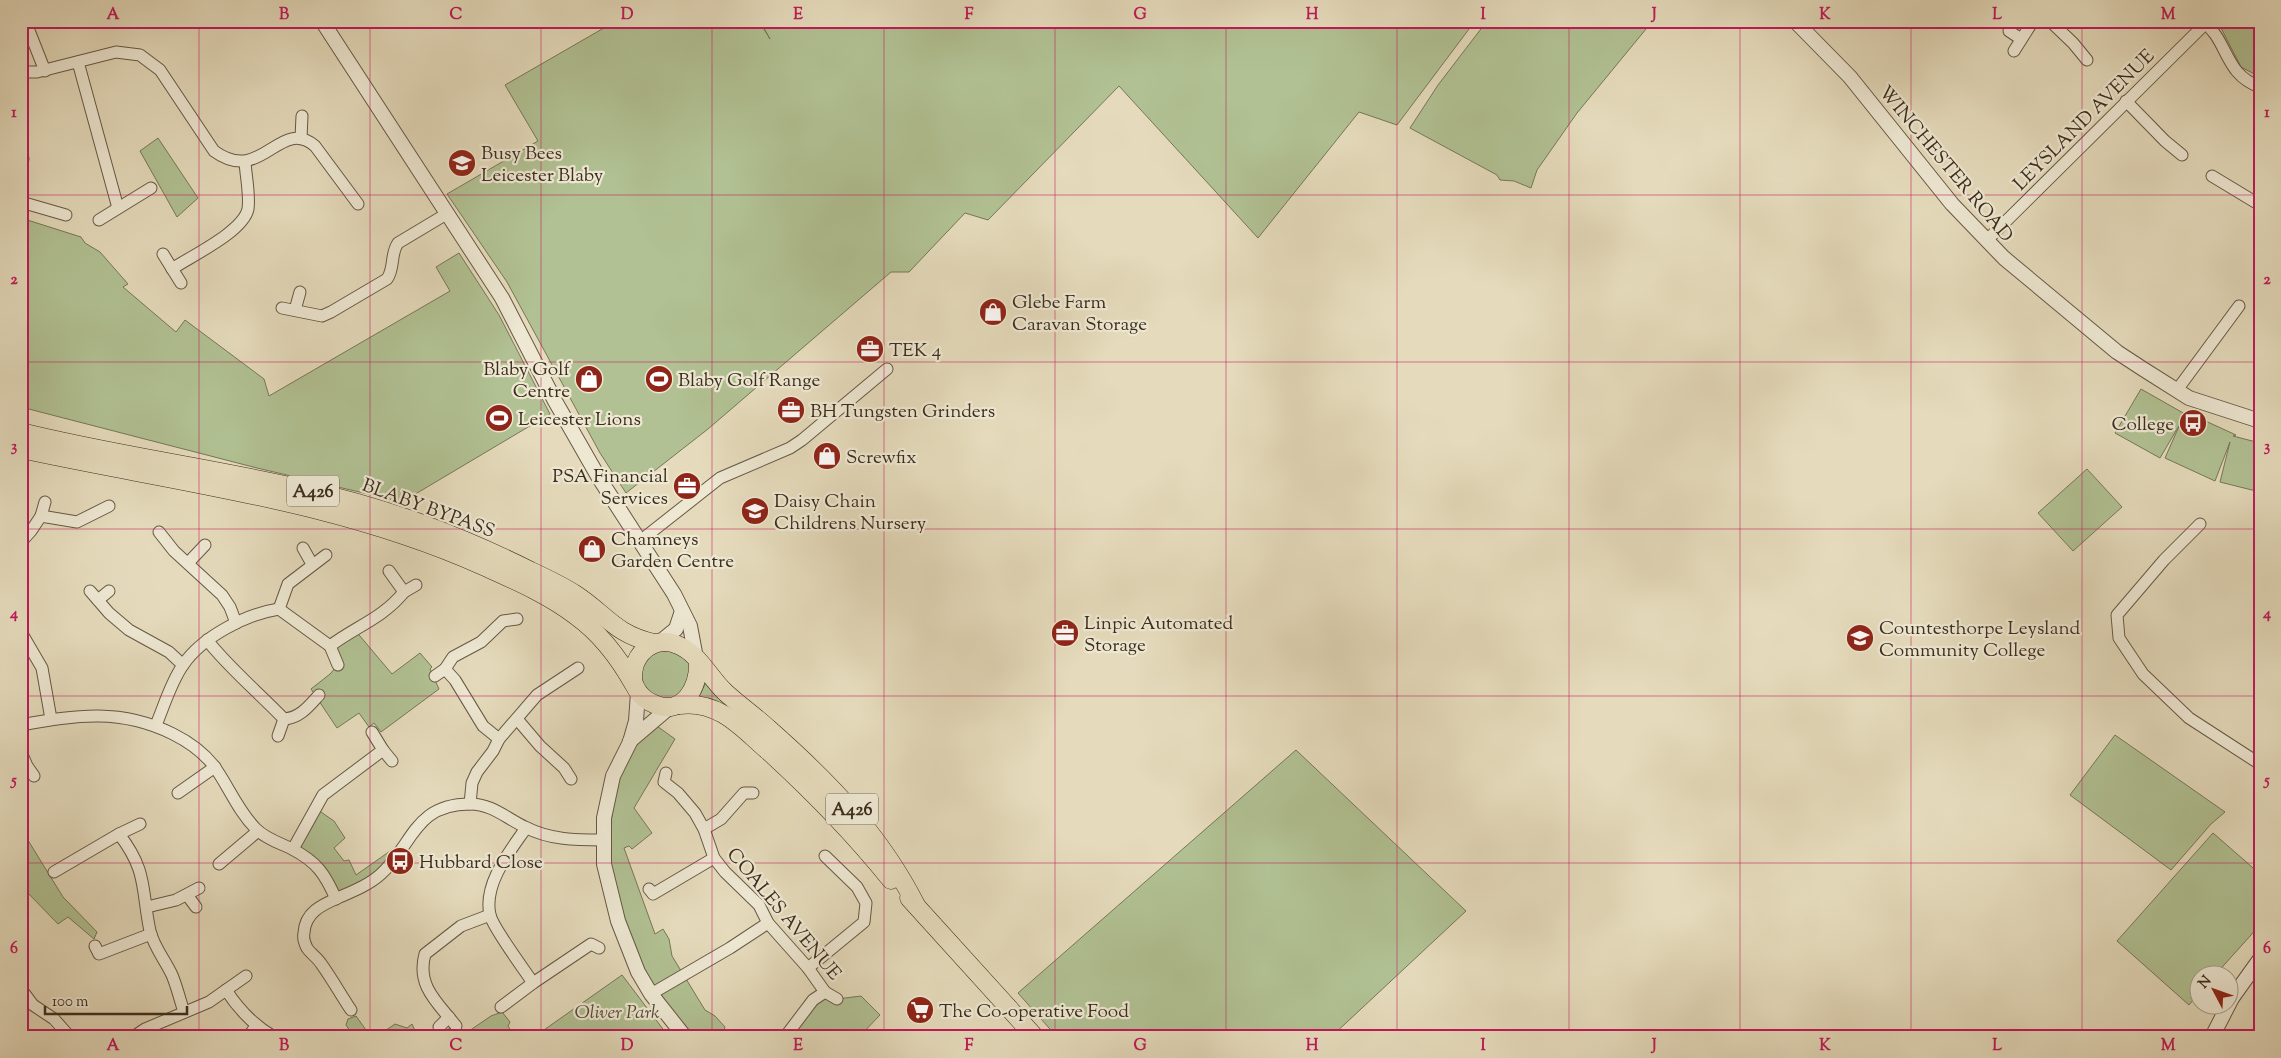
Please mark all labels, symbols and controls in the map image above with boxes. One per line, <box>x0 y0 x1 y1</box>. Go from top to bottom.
text: A <box>107 4 120 27</box>
text: B <box>279 4 289 27</box>
text: C <box>450 4 463 27</box>
text: D <box>621 4 634 27</box>
text: E <box>793 4 803 27</box>
text: F <box>965 4 974 27</box>
text: G <box>1133 4 1147 27</box>
text: H <box>1306 4 1319 27</box>
text: I <box>1480 4 1486 27</box>
text: J <box>1650 4 1657 27</box>
text: K <box>1819 4 1831 27</box>
text: L <box>1992 4 2002 27</box>
text: M <box>2161 4 2176 27</box>
street label: LEYSLAND AVENUE <box>2008 44 2162 198</box>
street label: WINCHESTER ROAD <box>1871 80 2019 249</box>
text: 1 <box>11 102 17 125</box>
text: 1 <box>2264 102 2270 125</box>
place label: Busy Bees Leicester Blaby <box>481 141 604 190</box>
school or university icon: Busy Bees Leicester Blaby <box>447 148 477 178</box>
text: 2 <box>10 269 18 292</box>
text: 2 <box>2263 269 2271 292</box>
place label: Glebe Farm Caravan Storage <box>1012 290 1147 339</box>
shop icon: Glebe Farm Caravan Storage <box>978 297 1008 327</box>
office icon: TEK 4 <box>855 334 885 364</box>
place label: TEK 4 <box>889 338 942 365</box>
place label: Blaby Golf Centre <box>483 357 571 406</box>
shop icon: Blaby Golf Centre <box>574 364 604 394</box>
sports icon: Blaby Golf Range <box>644 364 674 394</box>
place label: Blaby Golf Range <box>678 368 820 395</box>
office icon: BH Tungsten Grinders <box>776 395 806 425</box>
place label: BH Tungsten Grinders <box>810 399 995 426</box>
sports icon: Leicester Lions <box>484 403 514 433</box>
place label: Leicester Lions <box>518 407 641 434</box>
bus stop icon: College <box>2178 408 2208 438</box>
place label: College <box>2112 412 2174 439</box>
text: 3 <box>11 436 18 459</box>
text: 3 <box>2264 436 2271 459</box>
shop icon: Screwfix <box>812 441 842 471</box>
place label: Screwfix <box>846 445 917 472</box>
place label: PSA Financial Services <box>552 464 668 513</box>
office icon: PSA Financial Services <box>672 471 702 501</box>
street label: BLABY BYPASS <box>358 473 498 546</box>
road number: A426 <box>287 476 339 506</box>
place label: Daisy Chain Childrens Nursery <box>774 489 927 538</box>
school or university icon: Daisy Chain Childrens Nursery <box>740 496 770 526</box>
place label: Chamneys Garden Centre <box>611 527 734 576</box>
shop icon: Chamneys Garden Centre <box>577 534 607 564</box>
text: 4 <box>9 603 18 626</box>
text: 4 <box>2262 603 2271 626</box>
place label: Linpic Automated Storage <box>1084 611 1234 660</box>
place label: Countesthorpe Leysland Community College <box>1879 616 2080 665</box>
office icon: Linpic Automated Storage <box>1050 618 1080 648</box>
school or university icon: Countesthorpe Leysland Community College <box>1845 623 1875 653</box>
text: 5 <box>9 770 17 793</box>
text: 5 <box>2262 770 2270 793</box>
road number: A426 <box>826 794 878 824</box>
street label: COALES AVENUE <box>719 842 847 987</box>
bus stop icon: Hubbard Close <box>385 846 415 876</box>
place label: Hubbard Close <box>419 850 543 877</box>
text: 6 <box>10 938 18 961</box>
text: 6 <box>2263 938 2271 961</box>
north arrow <box>2188 966 2238 1016</box>
text: N <box>2194 972 2217 994</box>
scale bar <box>45 983 188 1015</box>
text: 100 m <box>52 992 89 1013</box>
supermarket icon: The Co-operative Food <box>905 995 935 1025</box>
place label: The Co-operative Food <box>939 999 1129 1026</box>
park label: Oliver Park <box>574 1000 660 1027</box>
text: A <box>107 1035 120 1058</box>
text: B <box>279 1035 289 1058</box>
text: C <box>450 1035 463 1058</box>
text: D <box>621 1035 634 1058</box>
text: E <box>793 1035 803 1058</box>
text: F <box>965 1035 974 1058</box>
text: G <box>1133 1035 1147 1058</box>
text: H <box>1306 1035 1319 1058</box>
text: I <box>1480 1035 1486 1058</box>
text: J <box>1650 1035 1657 1058</box>
text: K <box>1819 1035 1831 1058</box>
text: L <box>1992 1035 2002 1058</box>
text: M <box>2161 1035 2176 1058</box>

